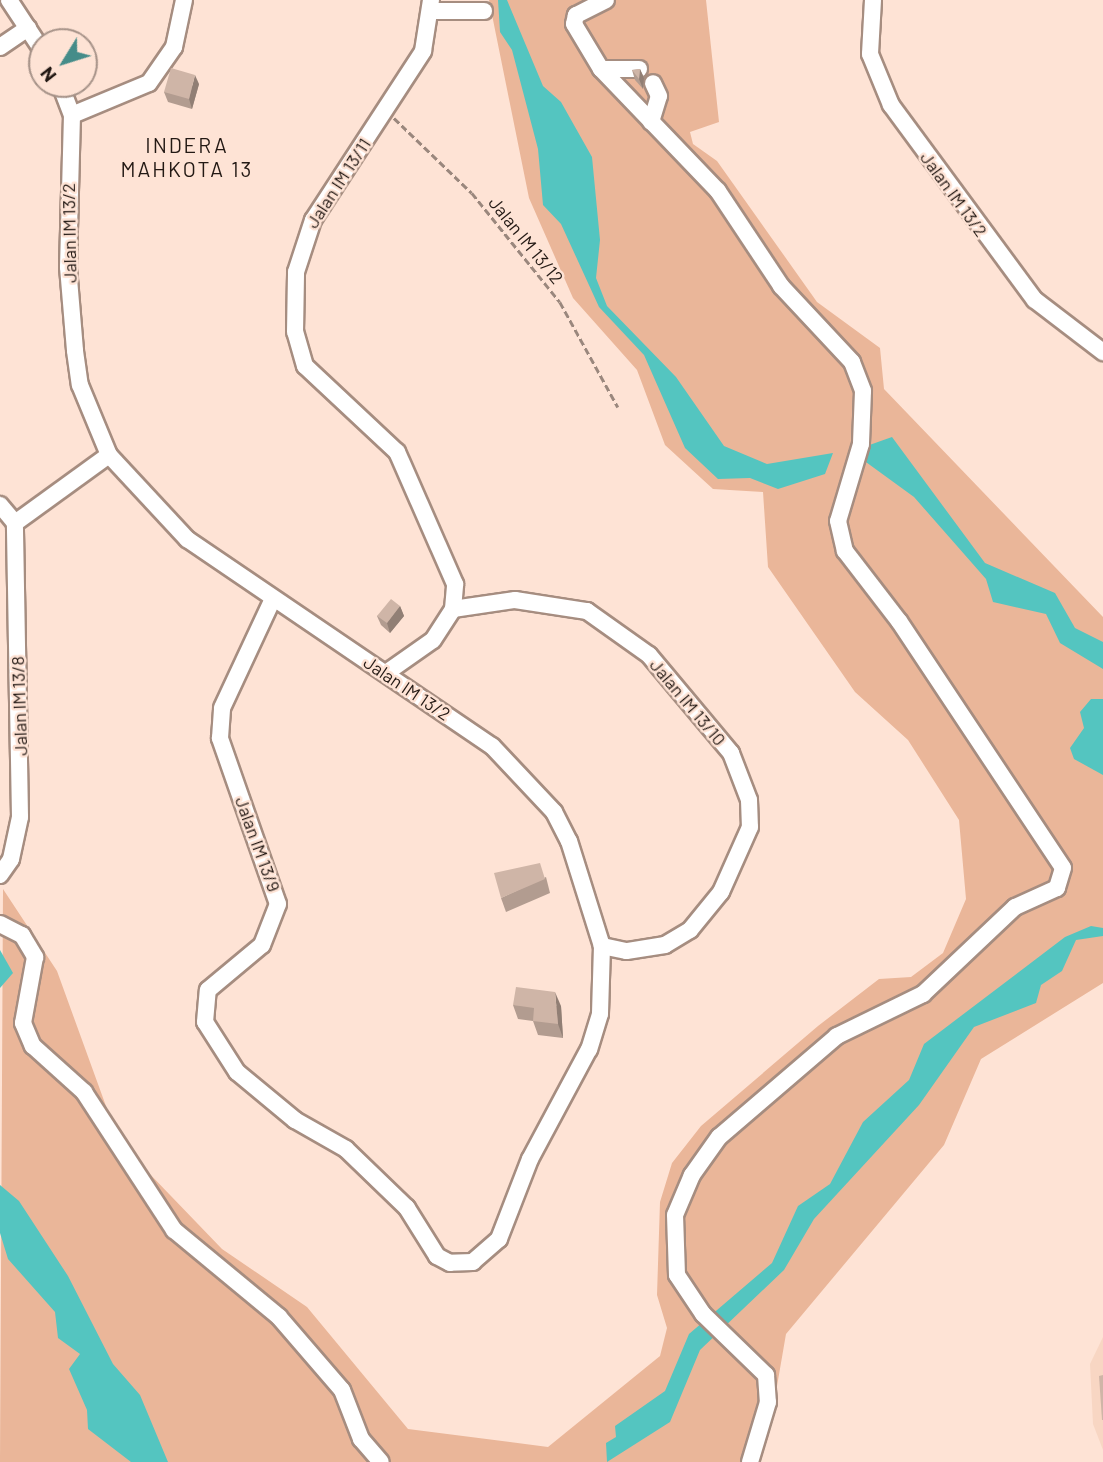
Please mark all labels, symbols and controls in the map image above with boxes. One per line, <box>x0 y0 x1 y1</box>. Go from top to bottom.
north arrow <box>28 28 98 98</box>
text: N <box>35 63 61 87</box>
district label: INDERA MAHKOTA 13 <box>122 132 252 182</box>
street label: Jalan IM 13/11 <box>301 134 375 232</box>
street label: Jalan IM 13/2 <box>916 147 992 241</box>
street label: Jalan IM 13/2 <box>57 183 81 283</box>
street label: Jalan IM 13/12 <box>484 192 568 288</box>
street label: Jalan IM 13/2 <box>360 651 454 725</box>
street label: Jalan IM 13/10 <box>645 654 731 750</box>
street label: Jalan IM 13/8 <box>6 656 32 756</box>
street label: Jalan IM 13/9 <box>231 794 285 894</box>

